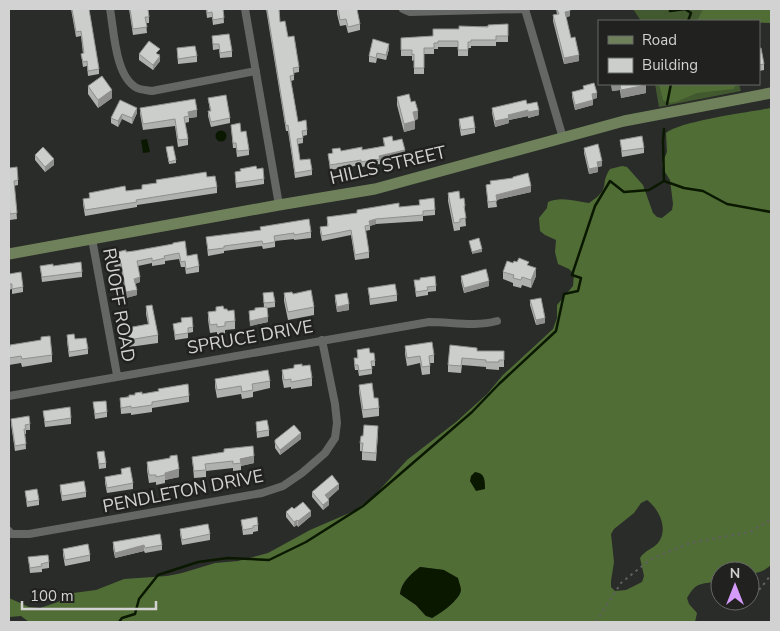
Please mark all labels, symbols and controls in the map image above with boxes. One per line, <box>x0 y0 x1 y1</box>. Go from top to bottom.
legend <box>598 20 760 85</box>
text: Road <box>642 30 677 50</box>
text: Building <box>642 55 698 75</box>
street label: HILLS STREET <box>328 140 449 190</box>
street label: RUOFF ROAD <box>97 246 141 364</box>
street label: SPRUCE DRIVE <box>185 314 315 360</box>
street label: PENDLETON DRIVE <box>101 464 265 518</box>
north arrow <box>710 561 760 611</box>
text: N <box>730 564 740 583</box>
scale bar <box>22 578 156 610</box>
text: 100 m <box>30 586 74 606</box>

